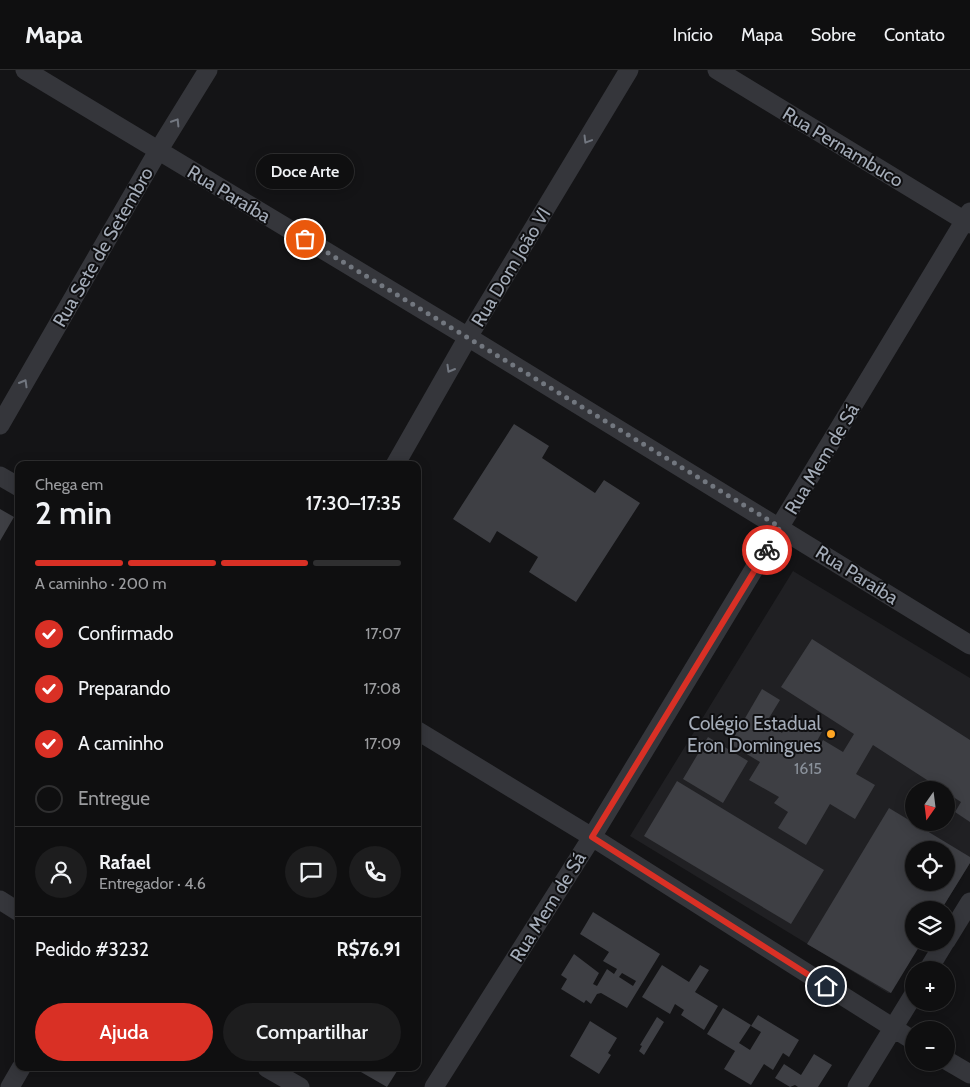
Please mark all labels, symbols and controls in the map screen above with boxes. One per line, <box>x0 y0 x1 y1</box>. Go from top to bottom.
text: Mapa <box>25 20 82 49</box>
text: Início <box>673 24 713 46</box>
text: Mapa <box>741 24 783 46</box>
text: Sobre <box>811 24 856 46</box>
text: Contato <box>884 24 945 46</box>
street label: Rua Pernambuco <box>778 102 908 192</box>
one-way arrow <box>170 118 180 127</box>
one-way arrow <box>583 134 593 143</box>
callout: Doce Arte <box>256 154 354 189</box>
street label: Rua Paraíba <box>183 160 275 228</box>
text: Doce Arte <box>271 162 339 181</box>
street label: Rua Sete de Setembro <box>48 163 158 331</box>
street label: Rua Dom João VI <box>466 203 556 331</box>
pin <box>284 218 326 260</box>
icon: bag <box>291 225 319 253</box>
one-way arrow <box>446 364 456 373</box>
one-way arrow <box>18 380 28 389</box>
street label: Rua Mem de Sá <box>780 399 864 519</box>
text: Chega em <box>35 475 103 494</box>
text: 17:30–17:35 <box>306 492 401 515</box>
text: 2 min <box>35 493 112 532</box>
courier <box>742 525 792 575</box>
icon: bike <box>753 536 781 564</box>
street label: Rua Paraíba <box>811 541 903 609</box>
text: A caminho · 200 m <box>35 574 167 593</box>
icon: check <box>35 620 63 648</box>
text: Confirmado <box>78 622 174 645</box>
text: 17:07 <box>365 624 401 643</box>
icon: check <box>35 675 63 703</box>
text: Preparando <box>78 677 171 700</box>
text: 17:08 <box>364 679 401 698</box>
place label: Colégio Estadual Eron Domingues <box>687 712 822 757</box>
marker: Colégio Estadual Eron Domingues <box>825 728 837 740</box>
icon: check <box>35 730 63 758</box>
text: A caminho <box>78 732 164 755</box>
text: 17:09 <box>364 734 401 753</box>
house number: 1615 <box>794 759 822 778</box>
north arrow <box>905 781 955 831</box>
map controls <box>905 781 955 1071</box>
text: Entregue <box>78 787 150 810</box>
button: locate <box>905 841 955 891</box>
button: person <box>35 846 87 898</box>
button: chat <box>285 846 337 898</box>
button: phone <box>349 846 401 898</box>
street label: Rua Mem de Sá <box>505 848 591 966</box>
text: Rafael <box>99 851 151 874</box>
text: Entregador · 4.6 <box>99 874 206 893</box>
button: layers <box>905 901 955 951</box>
text: Pedido #3232 <box>35 938 149 961</box>
text: R$76.91 <box>337 938 401 961</box>
button: + <box>905 961 955 1011</box>
pin <box>805 965 847 1007</box>
icon: home <box>812 972 840 1000</box>
button: Ajuda <box>35 1003 213 1061</box>
button: Compartilhar <box>223 1003 401 1061</box>
button: − <box>905 1021 955 1071</box>

